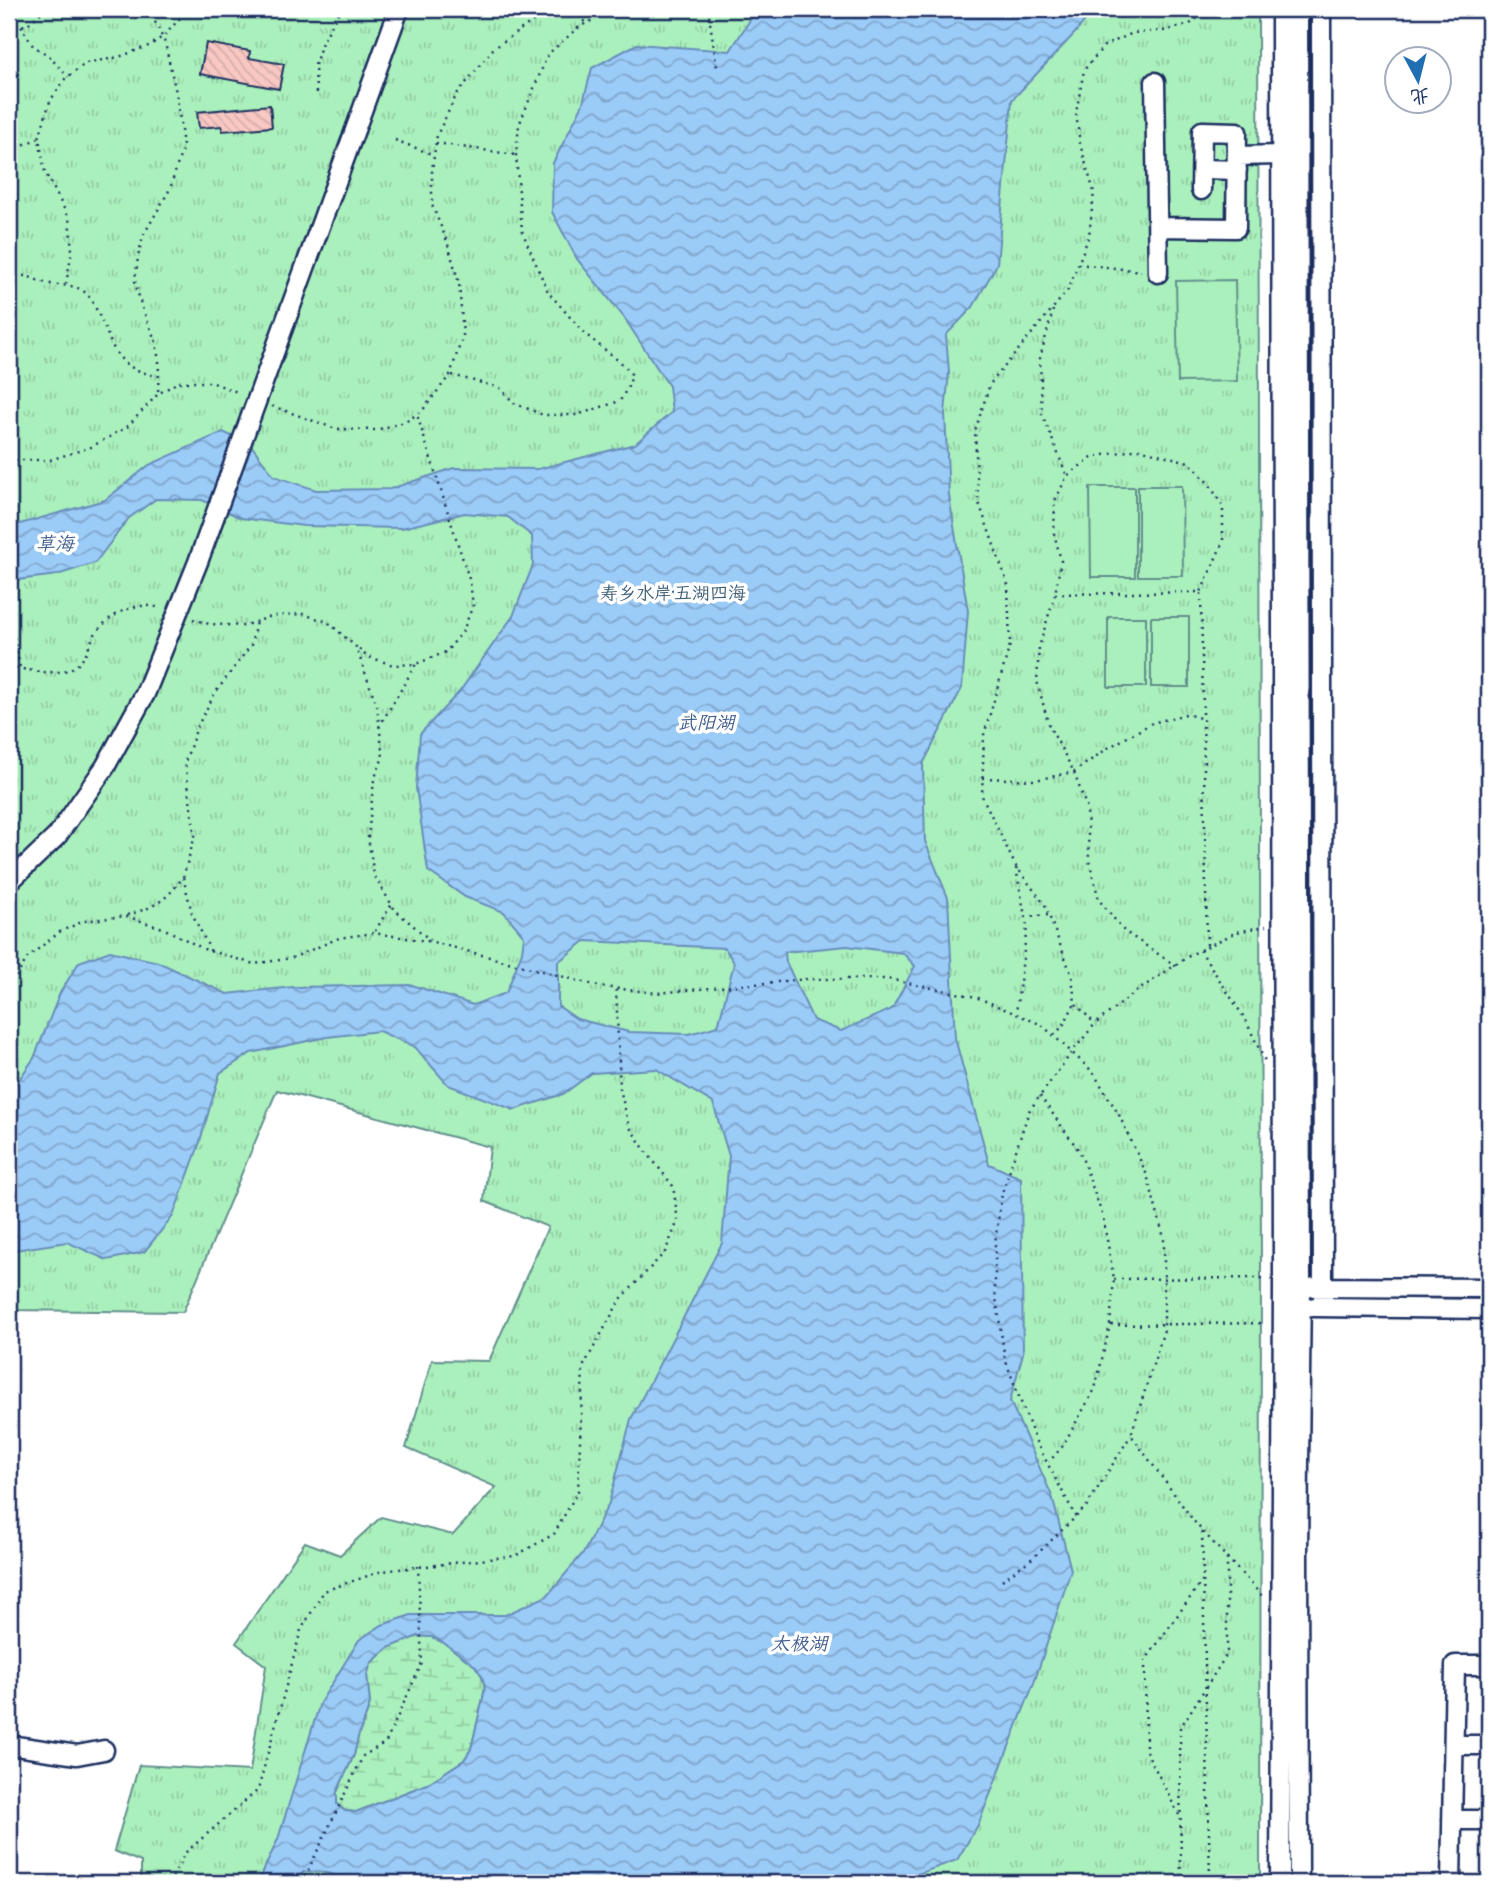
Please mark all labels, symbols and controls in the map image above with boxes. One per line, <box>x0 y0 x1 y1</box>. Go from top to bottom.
north arrow <box>1382 46 1452 116</box>
text: 北 <box>1409 83 1431 108</box>
water label: 草海 <box>36 533 76 556</box>
park label: 寿乡水岸·五湖四海 <box>600 583 746 604</box>
water label: 武阳湖 <box>677 712 736 735</box>
water label: 太极湖 <box>770 1633 829 1656</box>

